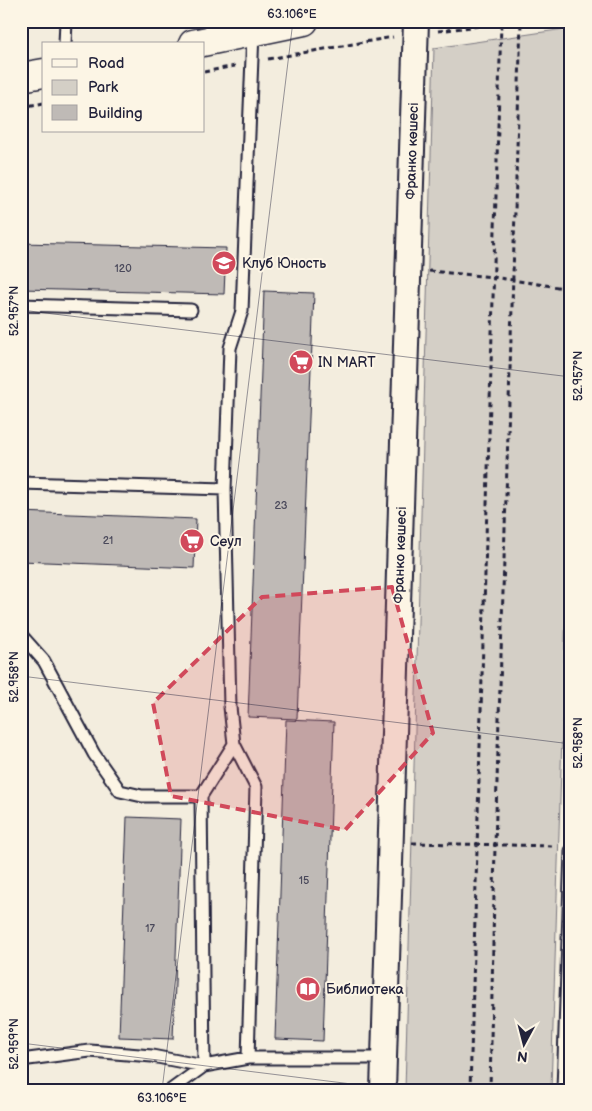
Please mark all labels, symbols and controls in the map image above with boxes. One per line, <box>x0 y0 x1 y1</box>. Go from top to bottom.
text: 63.106°E <box>267 7 317 22</box>
legend <box>42 42 205 132</box>
text: Road <box>88 54 124 73</box>
text: Park <box>88 78 119 97</box>
street label: Франко көшесі <box>402 102 422 200</box>
text: Building <box>88 104 143 123</box>
school or university icon: Клуб Юность <box>211 250 237 276</box>
place label: Клуб Юность <box>242 255 326 272</box>
house number: 120 <box>114 262 132 275</box>
text: 52.957°N <box>7 286 22 336</box>
supermarket icon: IN MART <box>288 349 314 375</box>
text: 52.957°N <box>571 351 586 401</box>
place label: IN MART <box>318 354 376 371</box>
house number: 23 <box>274 499 288 512</box>
street label: Франко көшесі <box>390 506 410 604</box>
supermarket icon: Сеул <box>179 528 205 554</box>
place label: Сеул <box>210 533 242 550</box>
house number: 21 <box>103 534 113 547</box>
text: 52.958°N <box>7 651 22 703</box>
text: 52.958°N <box>571 717 586 769</box>
house number: 15 <box>299 874 309 887</box>
house number: 17 <box>145 922 155 935</box>
library icon: Библиотека <box>295 976 321 1002</box>
place label: Библиотека <box>326 981 404 998</box>
text: 52.959°N <box>7 1018 22 1070</box>
north arrow <box>500 1018 550 1068</box>
text: N <box>516 1047 529 1065</box>
text: 63.106°E <box>137 1091 187 1106</box>

